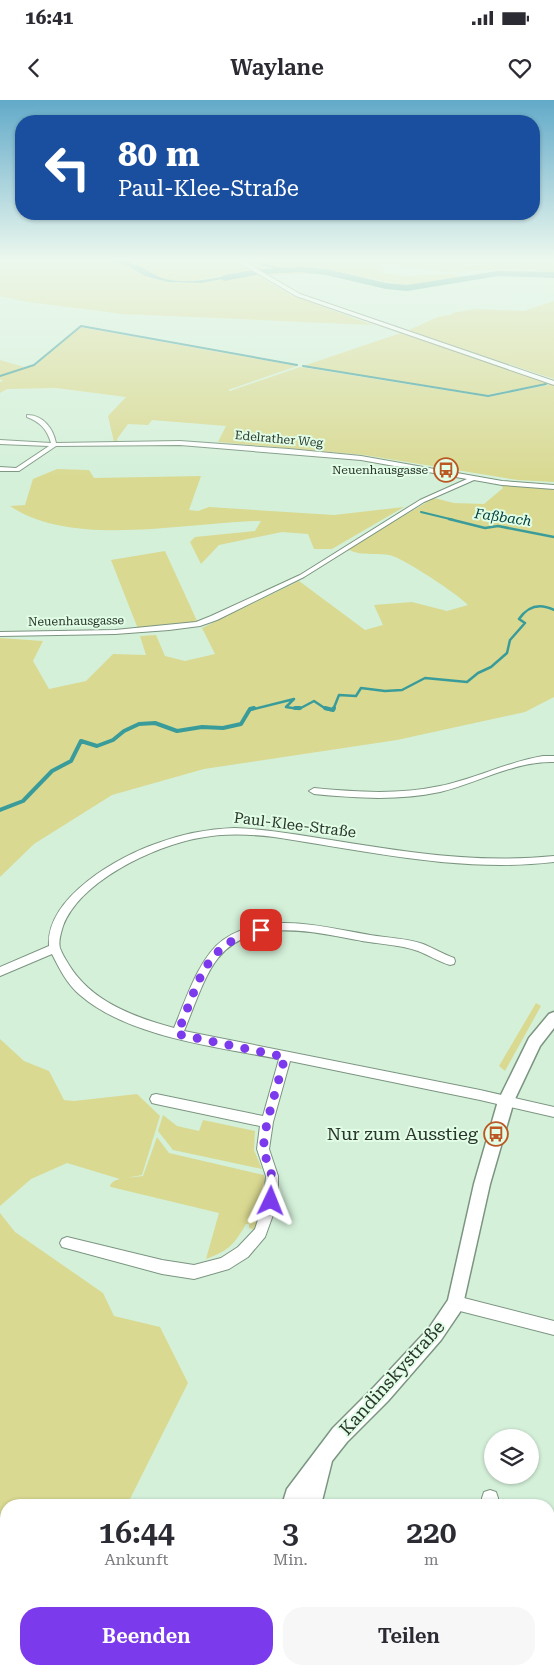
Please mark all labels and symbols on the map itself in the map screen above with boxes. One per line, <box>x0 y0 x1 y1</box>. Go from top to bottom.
street label: Edelrather Weg <box>234 428 324 450</box>
bus stop icon: Neuenhausgasse <box>433 457 459 483</box>
place label: Neuenhausgasse <box>332 463 428 477</box>
water label: Faßbach <box>473 505 533 529</box>
street label: Neuenhausgasse <box>28 613 125 629</box>
street label: Paul-Klee-Straße <box>233 809 357 841</box>
pin <box>240 909 282 951</box>
bus stop icon: Nur zum Ausstieg <box>483 1121 509 1147</box>
place label: Nur zum Ausstieg <box>327 1123 479 1144</box>
position arrow <box>244 1174 296 1226</box>
street label: Kandinskystraße <box>335 1316 449 1439</box>

